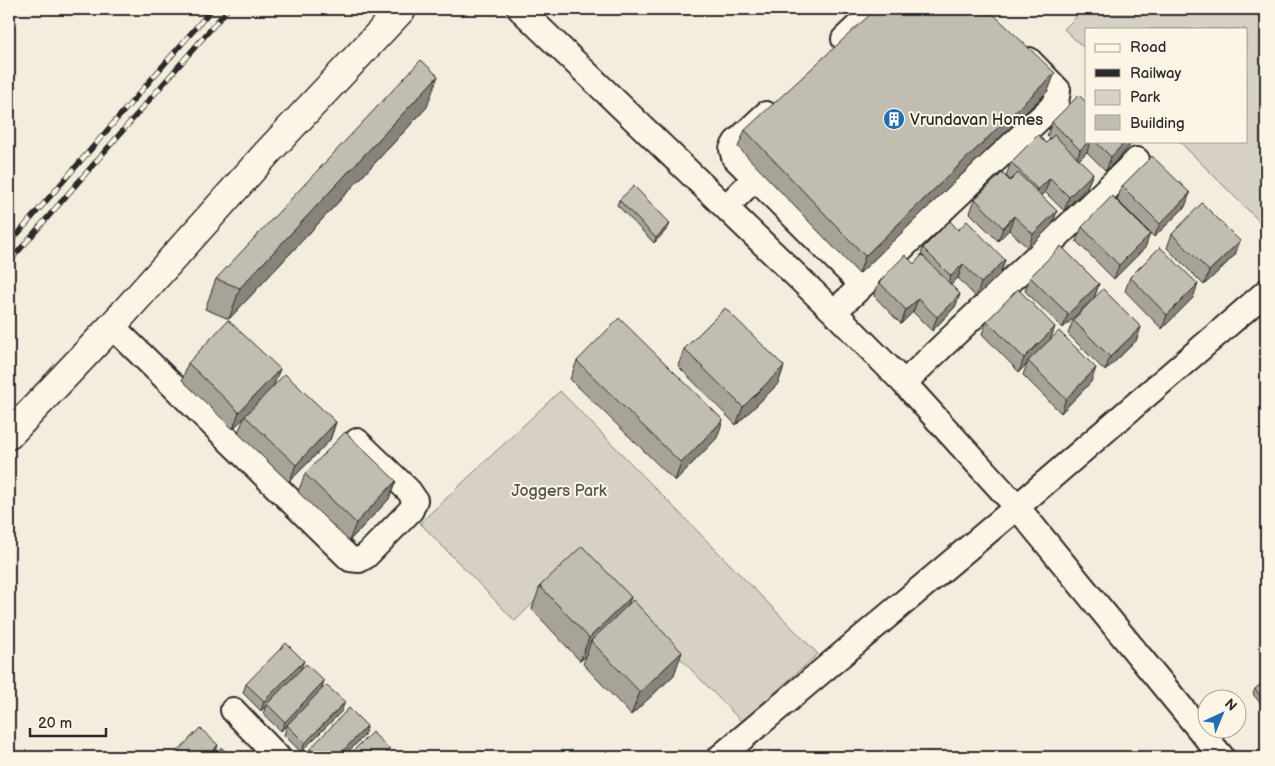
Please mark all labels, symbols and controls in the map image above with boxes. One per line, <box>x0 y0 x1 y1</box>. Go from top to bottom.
legend <box>1085 28 1248 142</box>
text: Road <box>1130 38 1166 57</box>
text: Railway <box>1130 64 1181 83</box>
text: Park <box>1130 88 1161 107</box>
building icon: Vrundavan Homes <box>882 107 906 131</box>
place label: Vrundavan Homes <box>910 111 1043 130</box>
text: Building <box>1130 114 1185 133</box>
park label: Joggers Park <box>511 482 607 501</box>
north arrow <box>1198 688 1248 738</box>
text: N <box>1221 695 1240 715</box>
scale bar <box>30 706 106 738</box>
text: 20 m <box>38 714 72 733</box>

